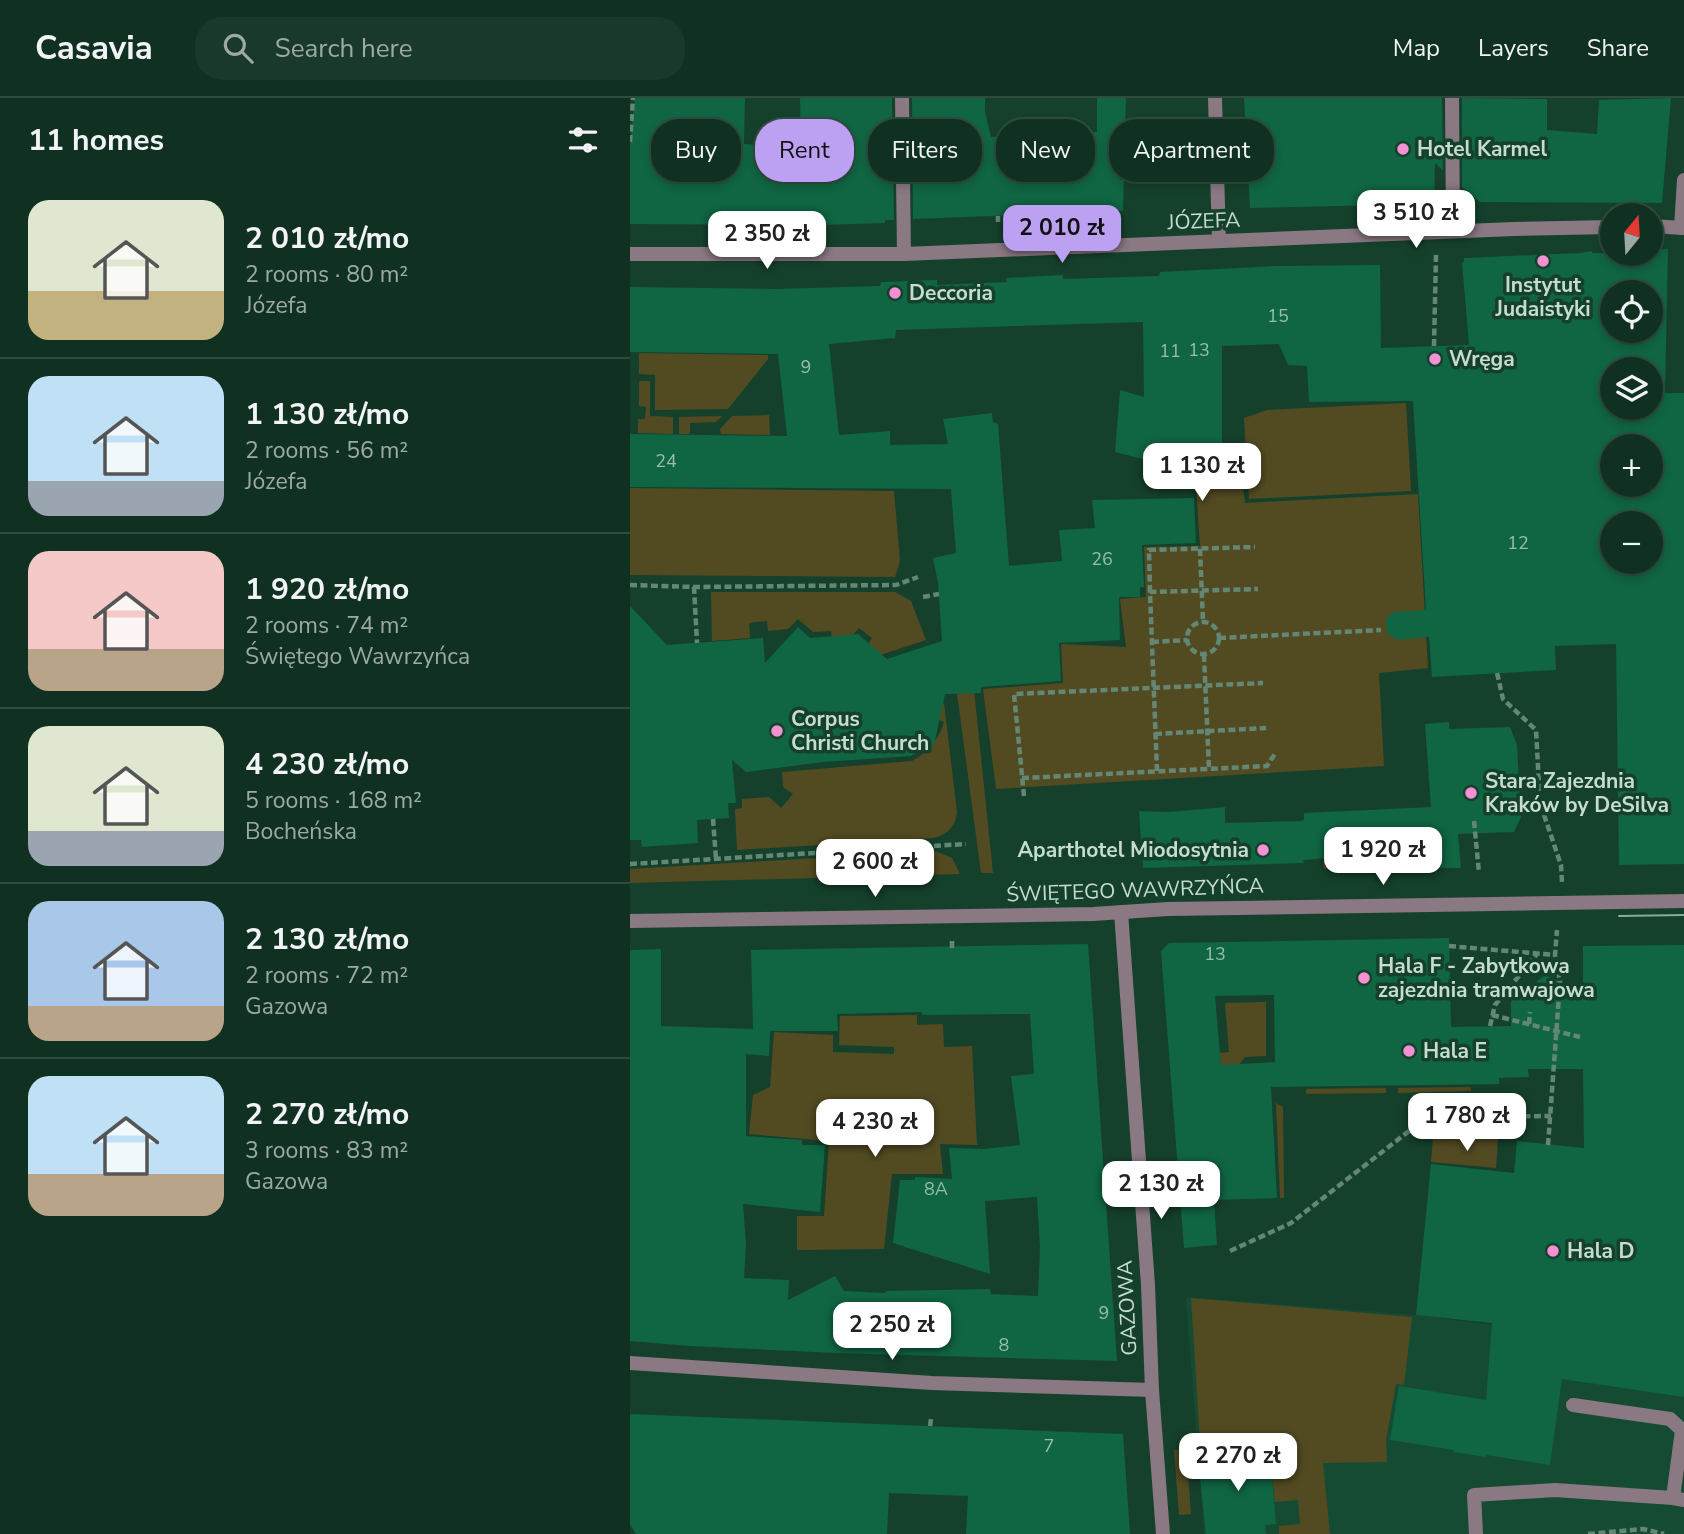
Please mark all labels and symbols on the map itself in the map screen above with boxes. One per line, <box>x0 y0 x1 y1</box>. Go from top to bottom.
place label: Hotel Karmel <box>1417 135 1547 163</box>
marker: Hotel Karmel <box>1395 141 1411 157</box>
pin: 3 510 zł <box>1344 190 1488 250</box>
north arrow <box>1600 203 1662 266</box>
pin: 2 010 zł <box>990 206 1134 265</box>
street label: JÓZEFA <box>1166 206 1241 236</box>
pin: 2 350 zł <box>695 212 839 271</box>
marker: Instytut Judaistyki <box>1535 253 1551 269</box>
place label: Instytut Judaistyki <box>1494 271 1591 323</box>
place label: Deccoria <box>909 279 993 307</box>
marker: Deccoria <box>887 285 903 301</box>
house number: 15 <box>1267 304 1289 328</box>
house number: 13 <box>1188 338 1210 362</box>
house number: 11 <box>1159 339 1181 363</box>
place label: Wręga <box>1449 345 1515 373</box>
marker: Wręga <box>1427 351 1443 367</box>
house number: 9 <box>801 355 811 379</box>
pin: 1 130 zł <box>1130 444 1274 503</box>
house number: 24 <box>655 449 677 473</box>
house number: 12 <box>1507 531 1529 555</box>
house number: 26 <box>1091 547 1113 571</box>
place label: Corpus Christi Church <box>791 705 929 757</box>
marker: Corpus Christi Church <box>769 723 785 739</box>
place label: Stara Zajezdnia Kraków by DeSilva <box>1485 767 1669 819</box>
marker: Stara Zajezdnia Kraków by DeSilva <box>1463 785 1479 801</box>
pin: 1 920 zł <box>1311 828 1455 887</box>
place label: Aparthotel Miodosytnia <box>1017 836 1249 864</box>
pin: 2 600 zł <box>803 840 947 899</box>
marker: Aparthotel Miodosytnia <box>1255 842 1271 858</box>
street label: ŚWIĘTEGO WAWRZYŃCA <box>1006 872 1264 908</box>
house number: 13 <box>1204 942 1226 966</box>
place label: Hala F - Zabytkowa zajezdnia tramwajowa <box>1378 952 1595 1004</box>
marker: Hala F - Zabytkowa zajezdnia tramwajowa <box>1356 970 1372 986</box>
place label: Hala E <box>1423 1037 1487 1065</box>
marker: Hala E <box>1401 1043 1417 1059</box>
pin: 1 780 zł <box>1395 1094 1539 1153</box>
pin: 4 230 zł <box>803 1100 947 1159</box>
pin: 2 130 zł <box>1089 1162 1233 1221</box>
house number: 8A <box>924 1177 948 1201</box>
place label: Hala D <box>1567 1237 1635 1265</box>
marker: Hala D <box>1545 1243 1561 1259</box>
street label: GAZOWA <box>1111 1260 1143 1356</box>
house number: 9 <box>1099 1301 1109 1325</box>
pin: 2 250 zł <box>820 1302 964 1362</box>
house number: 8 <box>999 1333 1009 1357</box>
house number: 7 <box>1044 1434 1054 1458</box>
pin: 2 270 zł <box>1166 1434 1310 1493</box>

